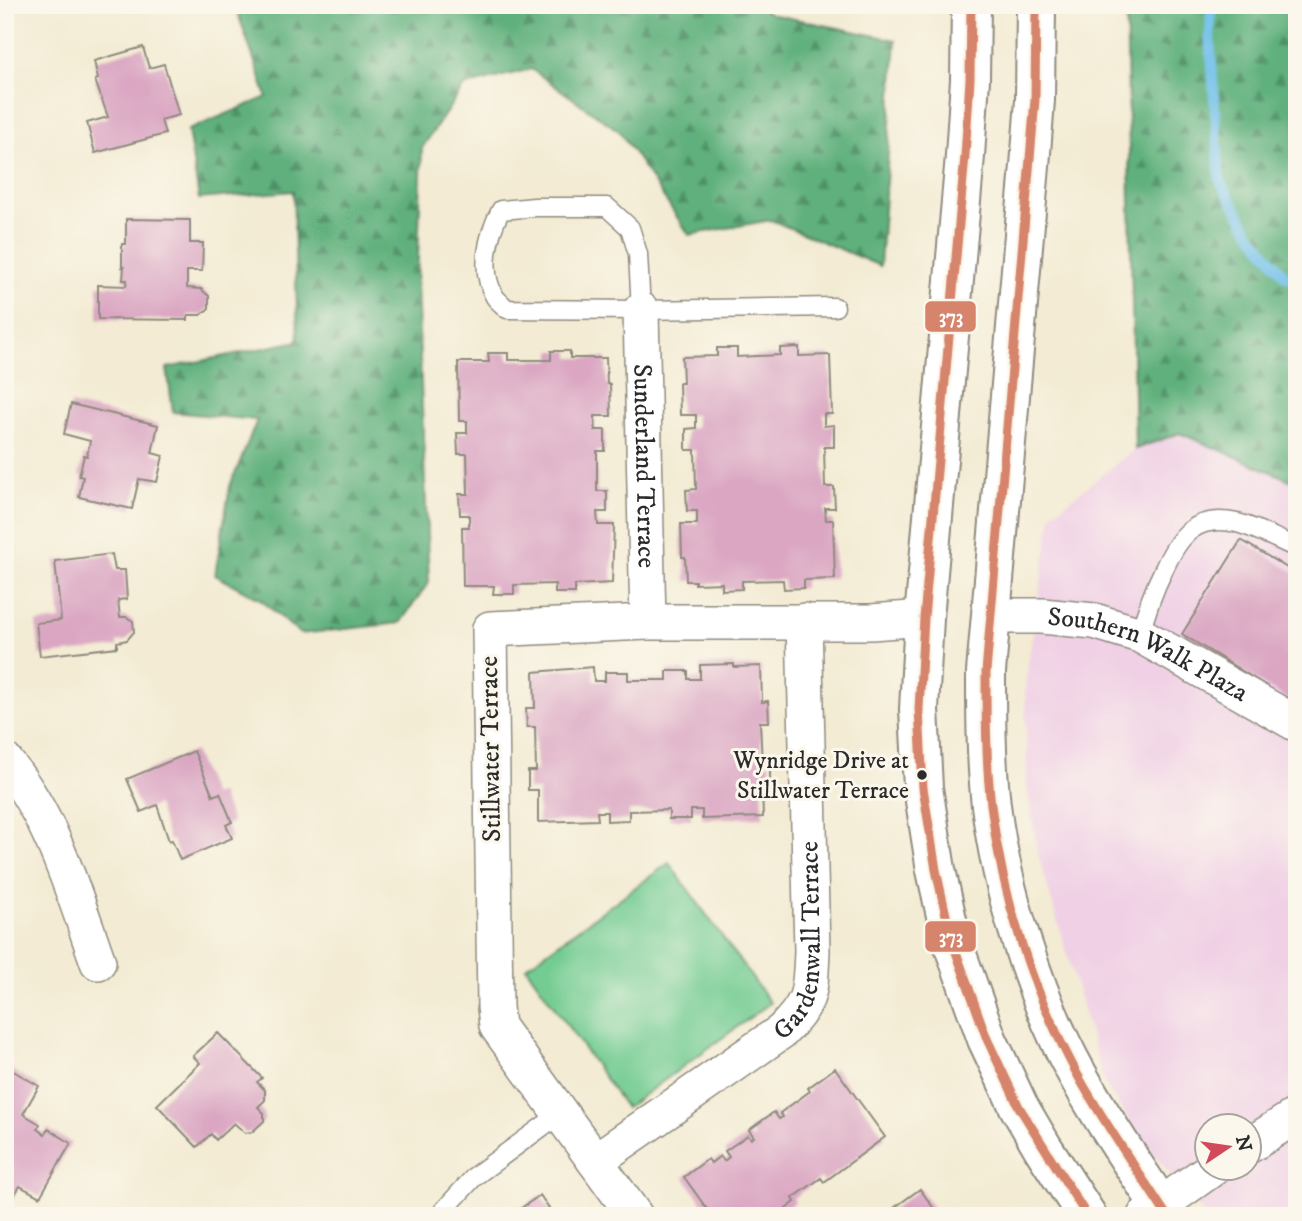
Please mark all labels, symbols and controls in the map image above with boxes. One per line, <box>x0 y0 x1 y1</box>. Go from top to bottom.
line badge: 373 <box>924 300 977 333</box>
text: 373 <box>939 306 963 329</box>
street label: Sunderland Terrace <box>626 364 663 568</box>
street label: Southern Walk Plaza <box>1046 600 1254 709</box>
street label: Stillwater Terrace <box>473 656 509 842</box>
place label: Wynridge Drive at Stillwater Terrace <box>732 746 909 806</box>
marker: Wynridge Drive at Stillwater Terrace <box>915 768 929 782</box>
street label: Gardenwall Terrace <box>766 841 829 1047</box>
line badge: 373 <box>924 920 977 953</box>
text: 373 <box>939 926 963 949</box>
north arrow <box>1194 1112 1264 1182</box>
text: N <box>1230 1133 1256 1154</box>

